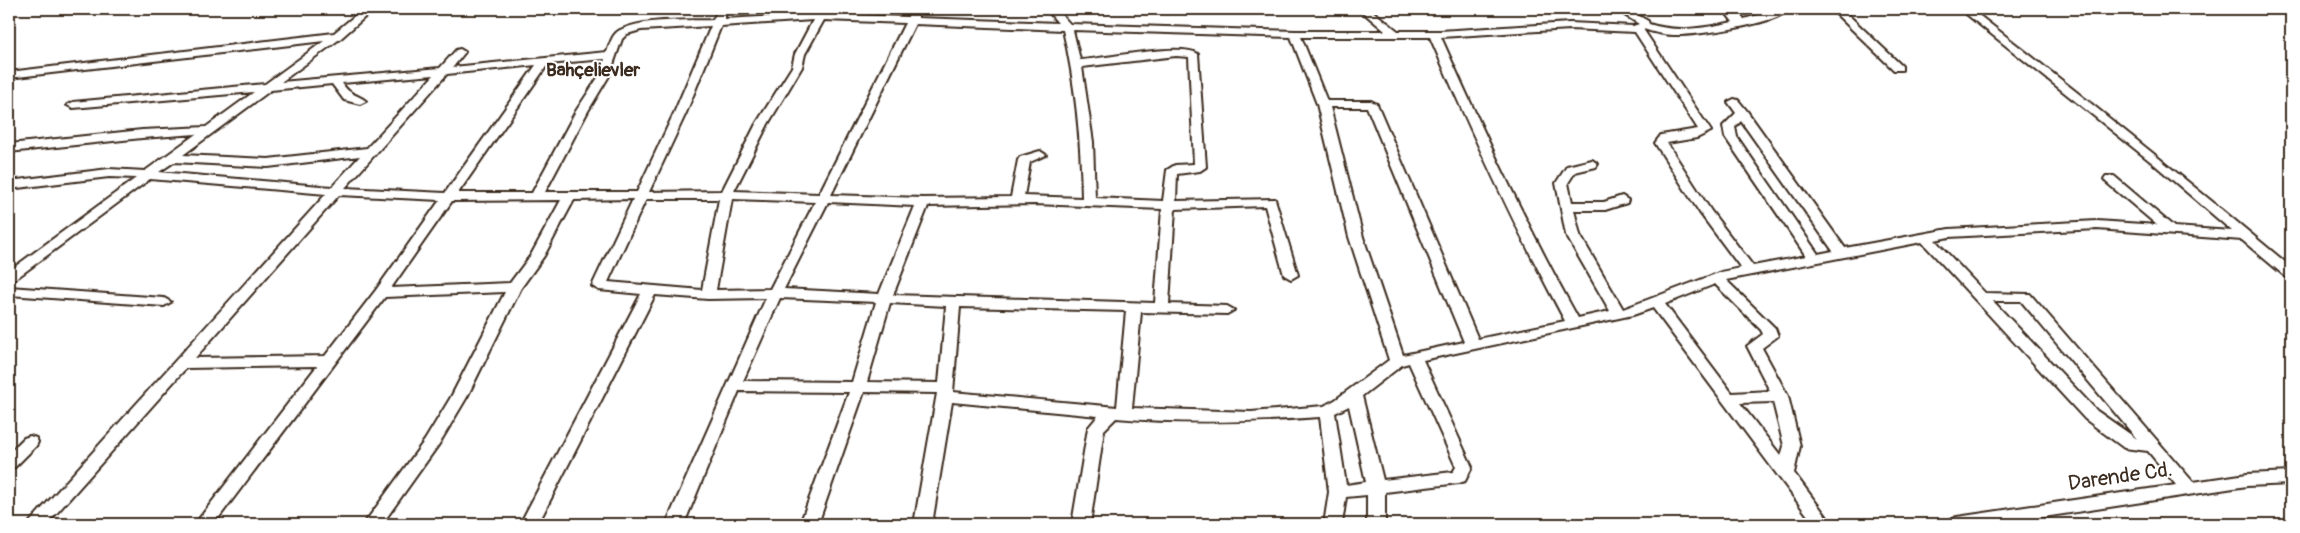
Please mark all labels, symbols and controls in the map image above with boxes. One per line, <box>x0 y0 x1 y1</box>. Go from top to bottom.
district label: Bahçelievler <box>546 58 640 82</box>
street label: Darende Cd. <box>2066 456 2174 497</box>

